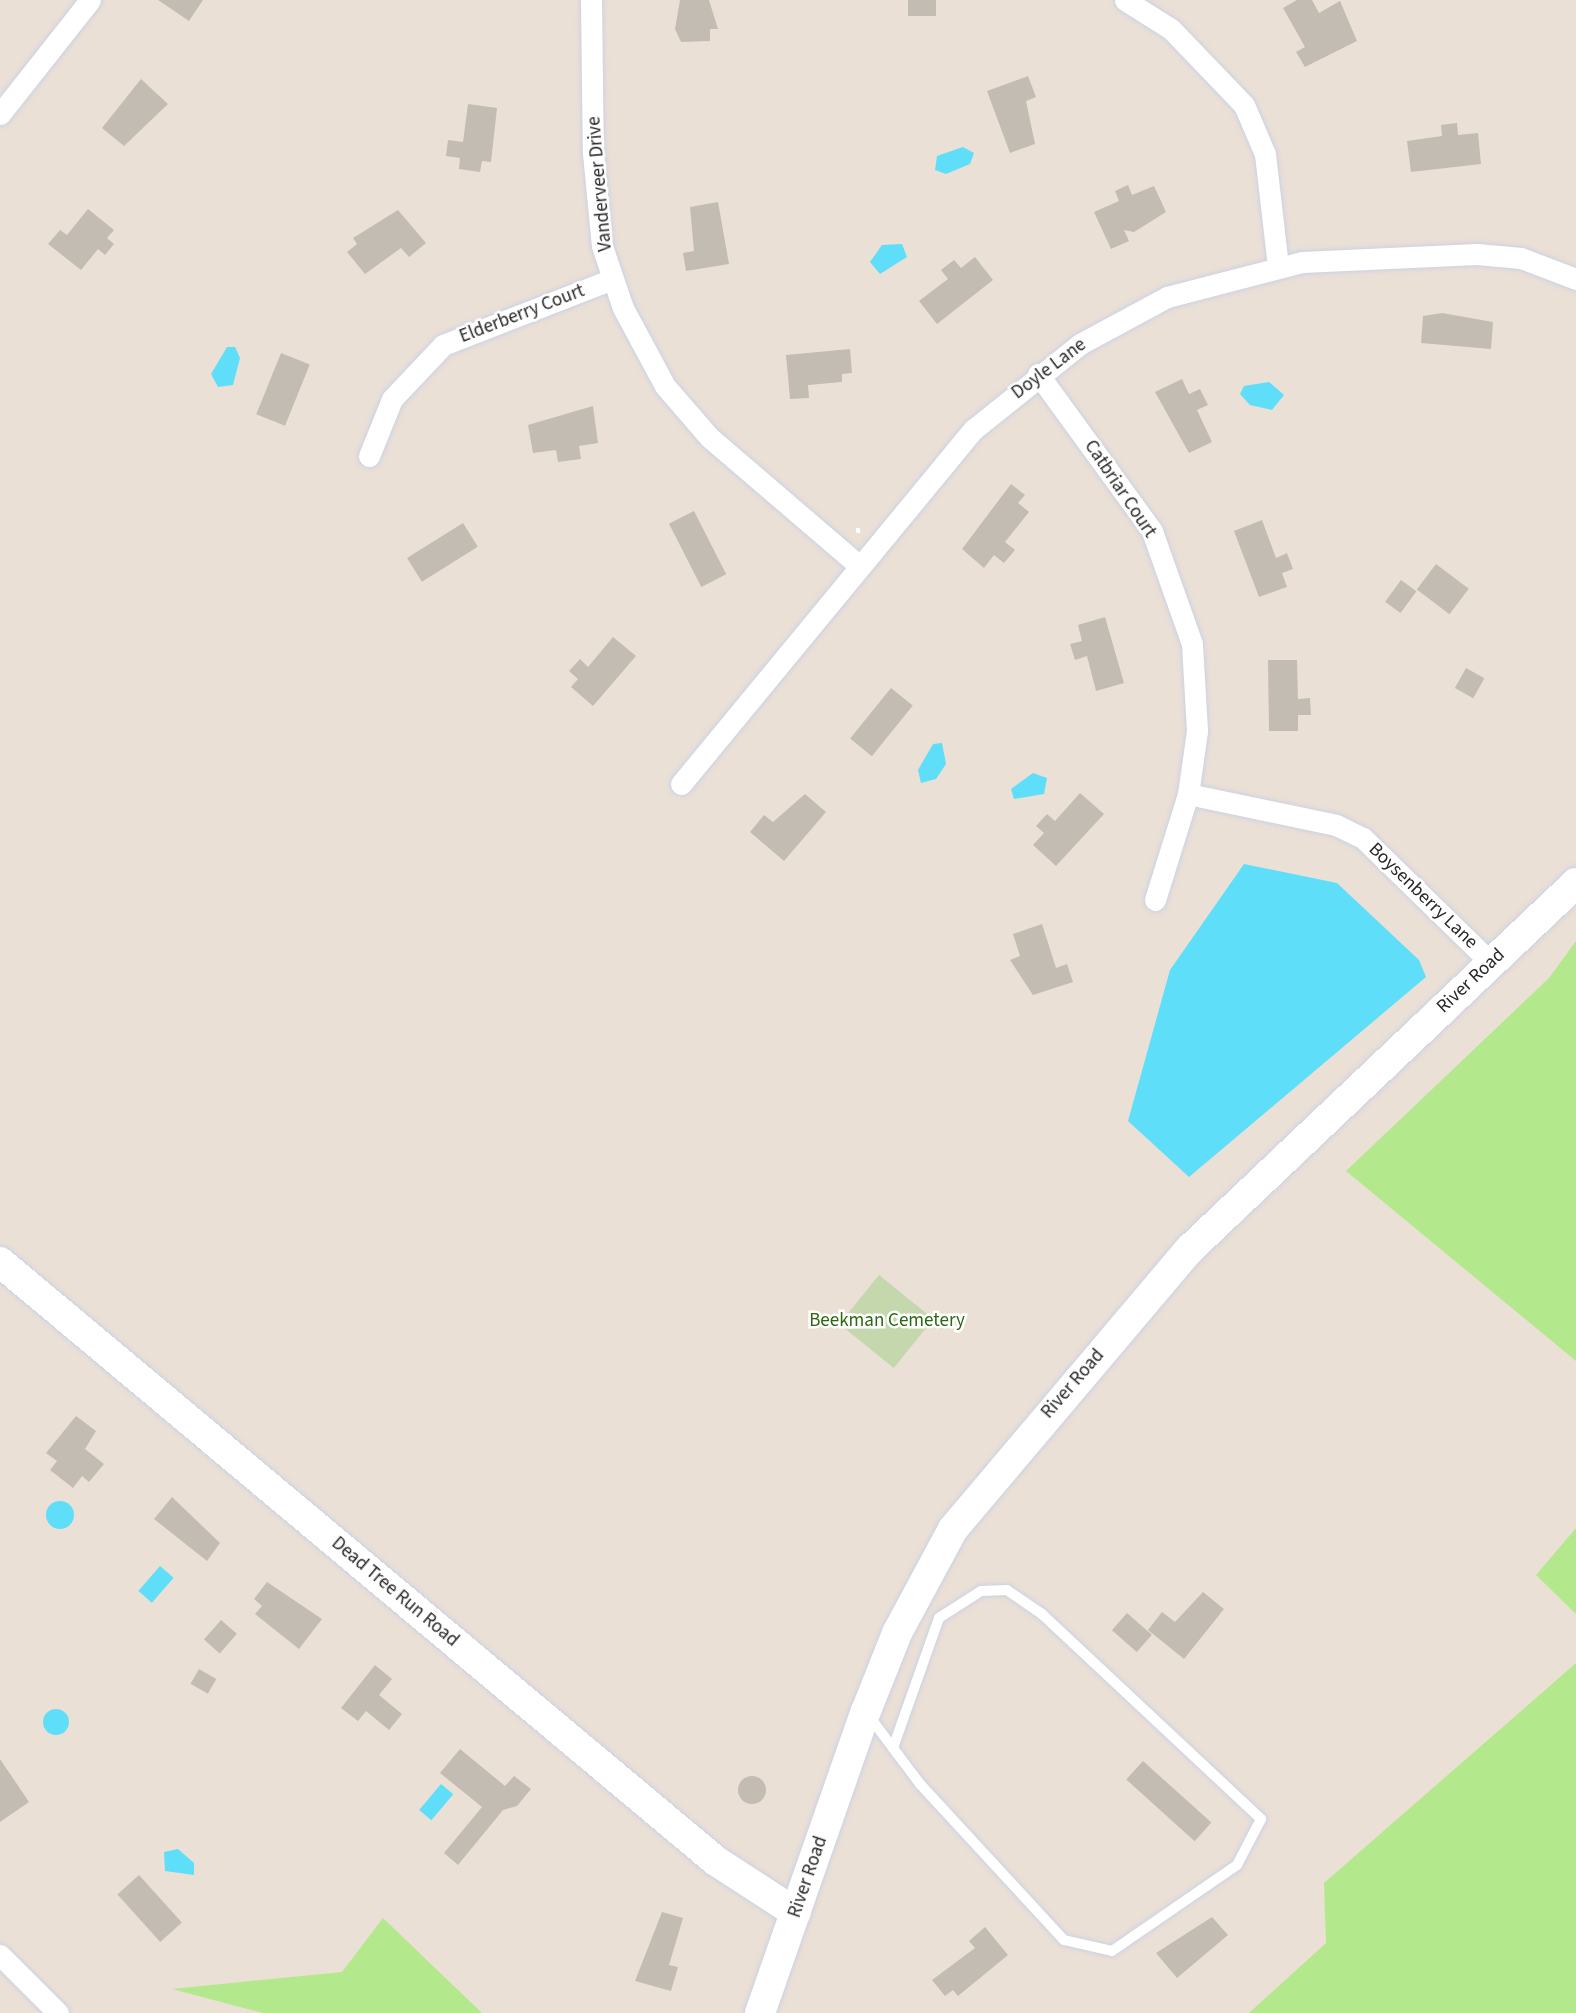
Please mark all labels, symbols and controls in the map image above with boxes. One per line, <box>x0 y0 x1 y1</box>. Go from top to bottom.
street label: Vanderveer Drive <box>583 115 617 253</box>
street label: Elderberry Court <box>456 280 588 348</box>
street label: Doyle Lane <box>1007 334 1091 404</box>
street label: Catbriar Court <box>1079 436 1161 542</box>
street label: Boysenberry Lane <box>1364 838 1482 954</box>
street label: River Road <box>1432 944 1510 1018</box>
park label: Beekman Cemetery <box>809 1310 965 1332</box>
street label: River Road <box>1037 1344 1109 1424</box>
street label: Dead Tree Run Road <box>327 1532 463 1652</box>
street label: River Road <box>783 1833 833 1921</box>

